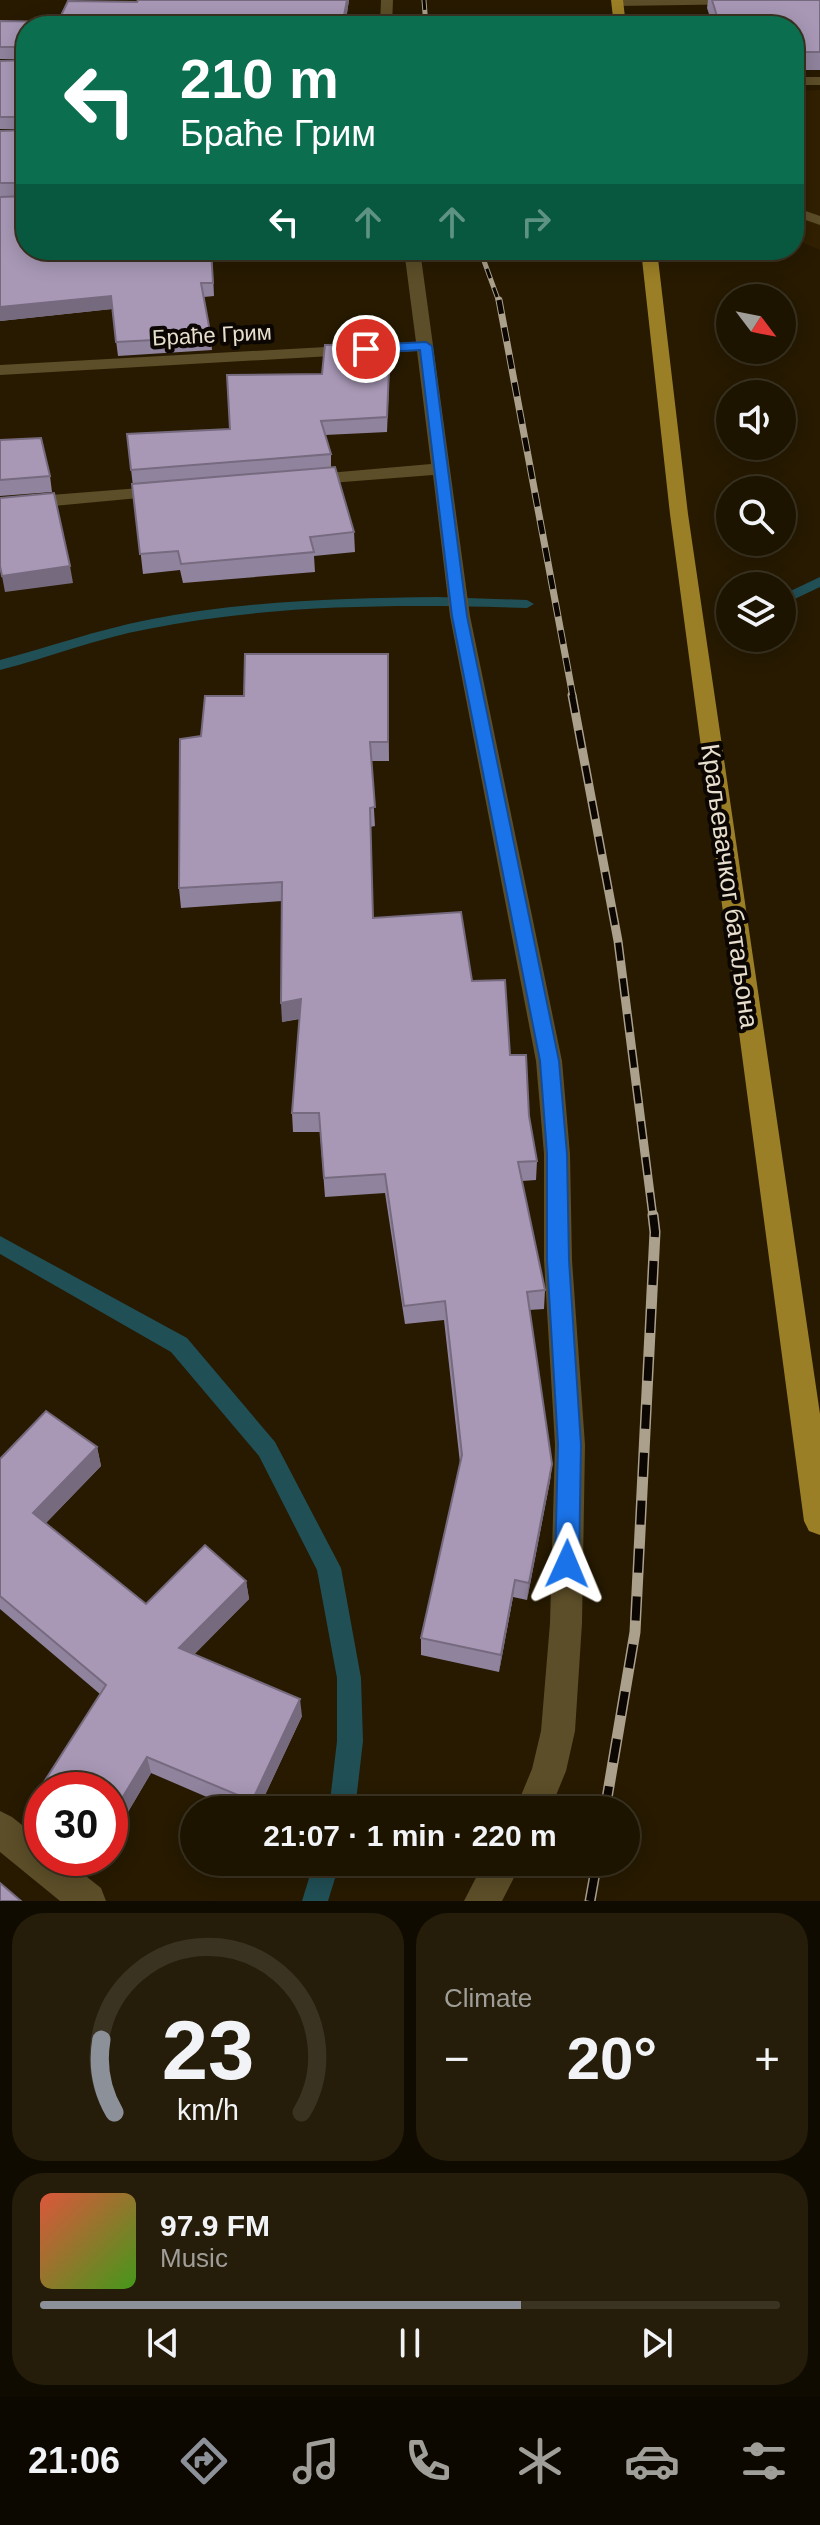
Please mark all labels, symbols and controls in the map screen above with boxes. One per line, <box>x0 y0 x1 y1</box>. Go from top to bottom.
text: 210 m <box>180 47 339 110</box>
icon: left <box>48 48 152 152</box>
text: Браће Грим <box>180 113 376 154</box>
icon: left <box>262 200 306 244</box>
icon: ahead <box>346 200 390 244</box>
icon: ahead <box>430 200 474 244</box>
icon: right <box>514 200 558 244</box>
north arrow <box>716 284 796 364</box>
map controls <box>716 284 796 652</box>
pin <box>332 315 400 383</box>
street label: Браће Грим <box>152 319 272 351</box>
icon: arrive <box>344 327 388 371</box>
button: sound <box>716 380 796 460</box>
button: search <box>716 476 796 556</box>
button: layers <box>716 572 796 652</box>
street label: Краљевачког батаљона <box>695 742 765 1031</box>
position arrow <box>525 1522 609 1606</box>
speed limit sign: 30 <box>24 1772 128 1876</box>
text: 21:07 · 1 min · 220 m <box>263 1819 557 1852</box>
text: Climate <box>444 1983 532 2013</box>
text: 23 <box>162 2004 254 2097</box>
text: 20° <box>567 2025 657 2092</box>
text: − <box>444 2034 470 2083</box>
text: + <box>754 2034 780 2083</box>
text: km/h <box>177 2094 239 2126</box>
text: 97.9 FM <box>160 2209 270 2242</box>
text: Music <box>160 2243 228 2273</box>
icon: previous <box>141 2321 185 2365</box>
icon: pause <box>388 2321 432 2365</box>
icon: next <box>635 2321 679 2365</box>
icon: directions <box>176 2433 232 2489</box>
icon: music <box>288 2433 344 2489</box>
icon: phone <box>400 2433 456 2489</box>
icon: climate <box>512 2433 568 2489</box>
icon: car <box>624 2433 680 2489</box>
icon: filters <box>736 2433 792 2489</box>
text: 21:06 <box>28 2440 120 2481</box>

